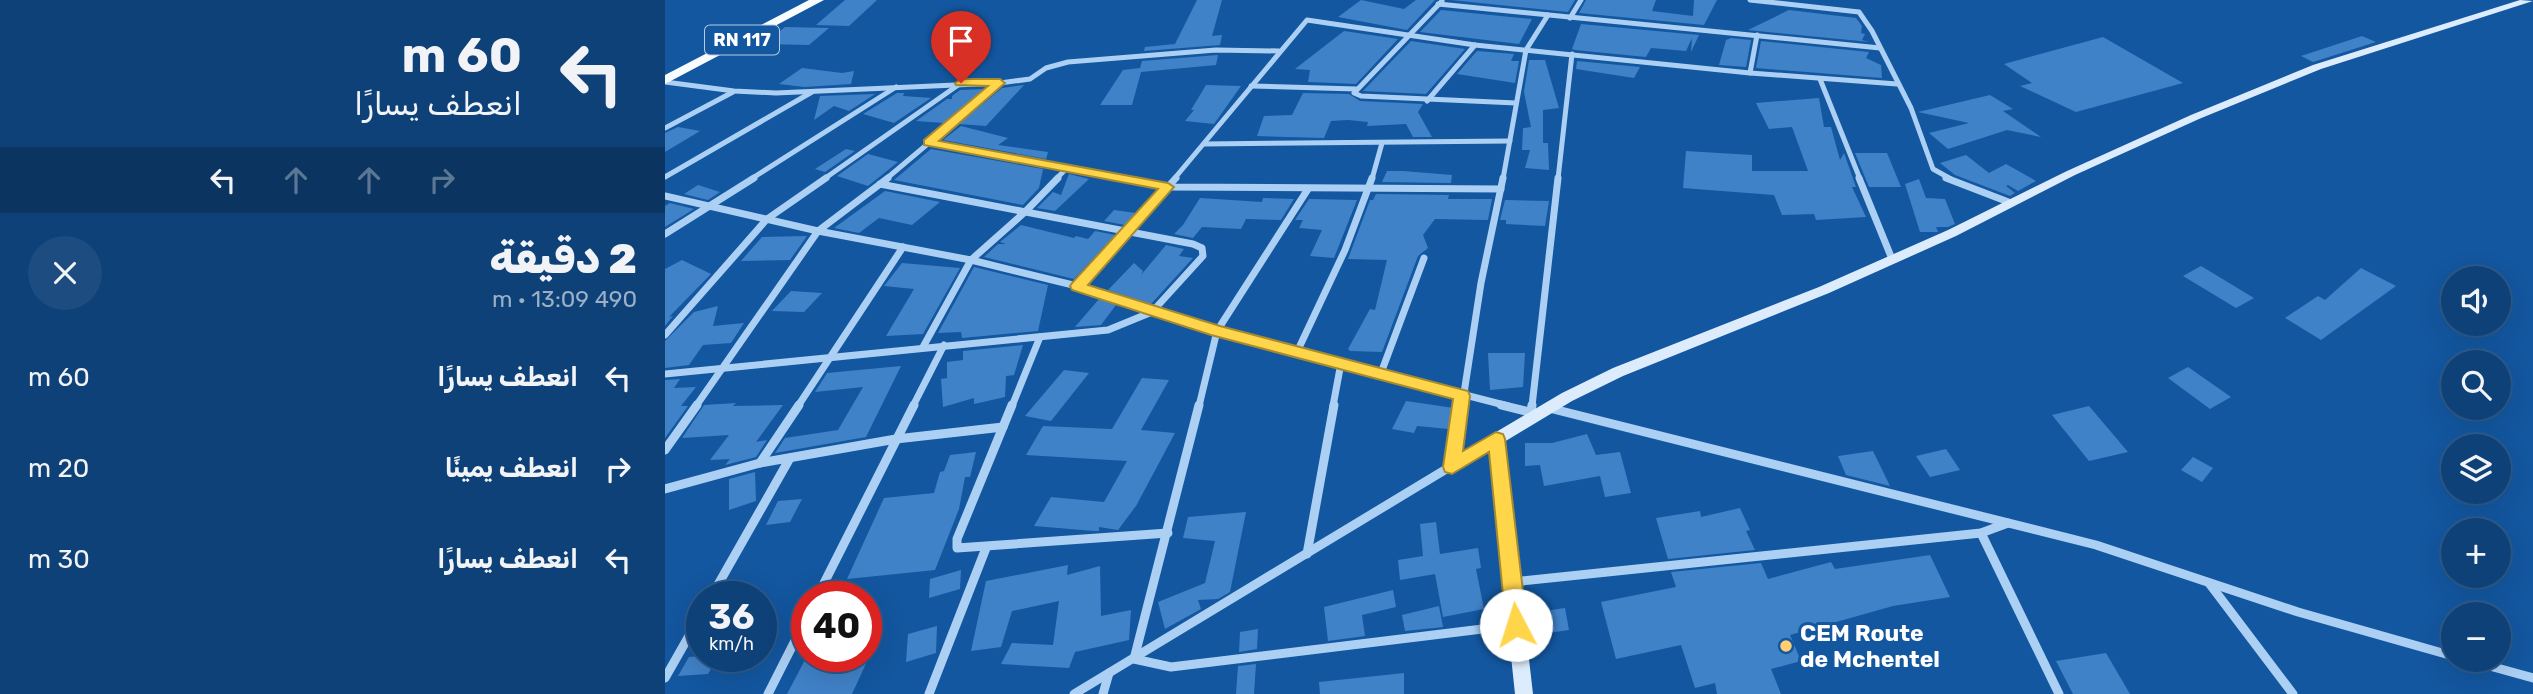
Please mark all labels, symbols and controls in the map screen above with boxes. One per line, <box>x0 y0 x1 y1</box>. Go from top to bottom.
pin <box>931 11 991 83</box>
icon: arrive <box>942 22 980 60</box>
text: 60 m <box>401 26 522 84</box>
road number: RN 117 <box>705 26 779 55</box>
icon: left <box>546 28 637 119</box>
text: انعطف يسارًا <box>354 85 522 123</box>
icon: left <box>204 161 242 199</box>
icon: ahead <box>277 161 315 199</box>
icon: ahead <box>350 161 388 199</box>
icon: right <box>423 161 461 199</box>
text: 2 دقيقة <box>490 234 637 284</box>
button: close <box>28 236 102 310</box>
map controls <box>2441 266 2511 672</box>
button: sound <box>2441 266 2511 336</box>
text: 490 m · 13:09 <box>492 285 637 313</box>
button: search <box>2441 350 2511 420</box>
icon: left <box>599 359 637 397</box>
text: 60 m <box>28 362 90 393</box>
text: انعطف يسارًا <box>437 362 578 393</box>
button: layers <box>2441 434 2511 504</box>
icon: right <box>599 450 637 488</box>
text: 20 m <box>28 453 89 484</box>
text: انعطف يمينًا <box>445 453 578 484</box>
button: + <box>2441 518 2511 588</box>
icon: left <box>599 541 637 579</box>
text: 30 m <box>28 544 90 575</box>
text: انعطف يسارًا <box>437 544 578 575</box>
speed limit sign: 40 <box>791 581 882 672</box>
position arrow <box>1479 588 1553 662</box>
text: 36 <box>709 596 754 638</box>
button: − <box>2441 602 2511 672</box>
place label: CEM Route de Mchentel <box>1800 619 1940 673</box>
text: km/h <box>709 633 754 655</box>
marker: CEM Route de Mchentel <box>1778 638 1794 654</box>

